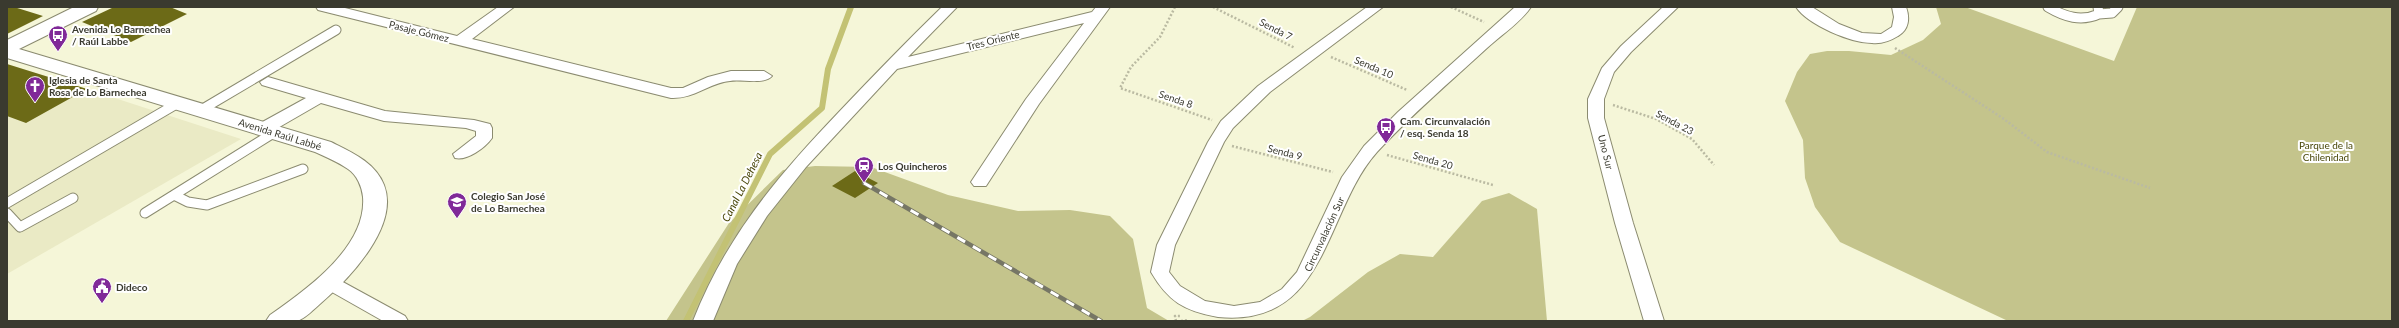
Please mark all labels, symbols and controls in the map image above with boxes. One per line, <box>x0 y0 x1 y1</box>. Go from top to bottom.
street label: Senda 7 <box>1258 16 1295 42</box>
street label: Pasaje Gómez <box>388 18 451 44</box>
place label: Avenida Lo Barnechea / Raúl Labbe <box>71 23 171 47</box>
bus stop icon: Avenida Lo Barnechea / Raúl Labbe <box>47 24 69 52</box>
street label: Tres Oriente <box>965 28 1021 52</box>
street label: Senda 10 <box>1353 53 1395 81</box>
place label: Iglesia de Santa Rosa de Lo Barnechea <box>49 74 146 98</box>
church icon: Iglesia de Santa Rosa de Lo Barnechea <box>24 75 46 103</box>
street label: Senda 8 <box>1157 88 1195 110</box>
street label: Senda 23 <box>1654 107 1696 137</box>
place label: Cam. Circunvalación / esq. Senda 18 <box>1400 115 1490 139</box>
street label: Avenida Raúl Labbé <box>237 116 323 152</box>
bus stop icon: Cam. Circunvalación / esq. Senda 18 <box>1375 116 1397 144</box>
street label: Uno Sur <box>1596 133 1616 171</box>
park label: Parque de la Chilenidad <box>2299 139 2353 163</box>
street label: Senda 9 <box>1266 142 1304 162</box>
street label: Senda 20 <box>1412 149 1455 171</box>
water label: Canal La Dehesa <box>718 150 765 224</box>
station icon: Los Quincheros <box>853 155 875 183</box>
place label: Los Quincheros <box>878 160 947 172</box>
place label: Colegio San José de Lo Barnechea <box>471 190 546 214</box>
school or university icon: Colegio San José de Lo Barnechea <box>446 191 468 219</box>
street label: Circunvalación Sur <box>1301 194 1347 273</box>
public building icon: Dideco <box>91 276 113 304</box>
place label: Dideco <box>116 281 148 293</box>

